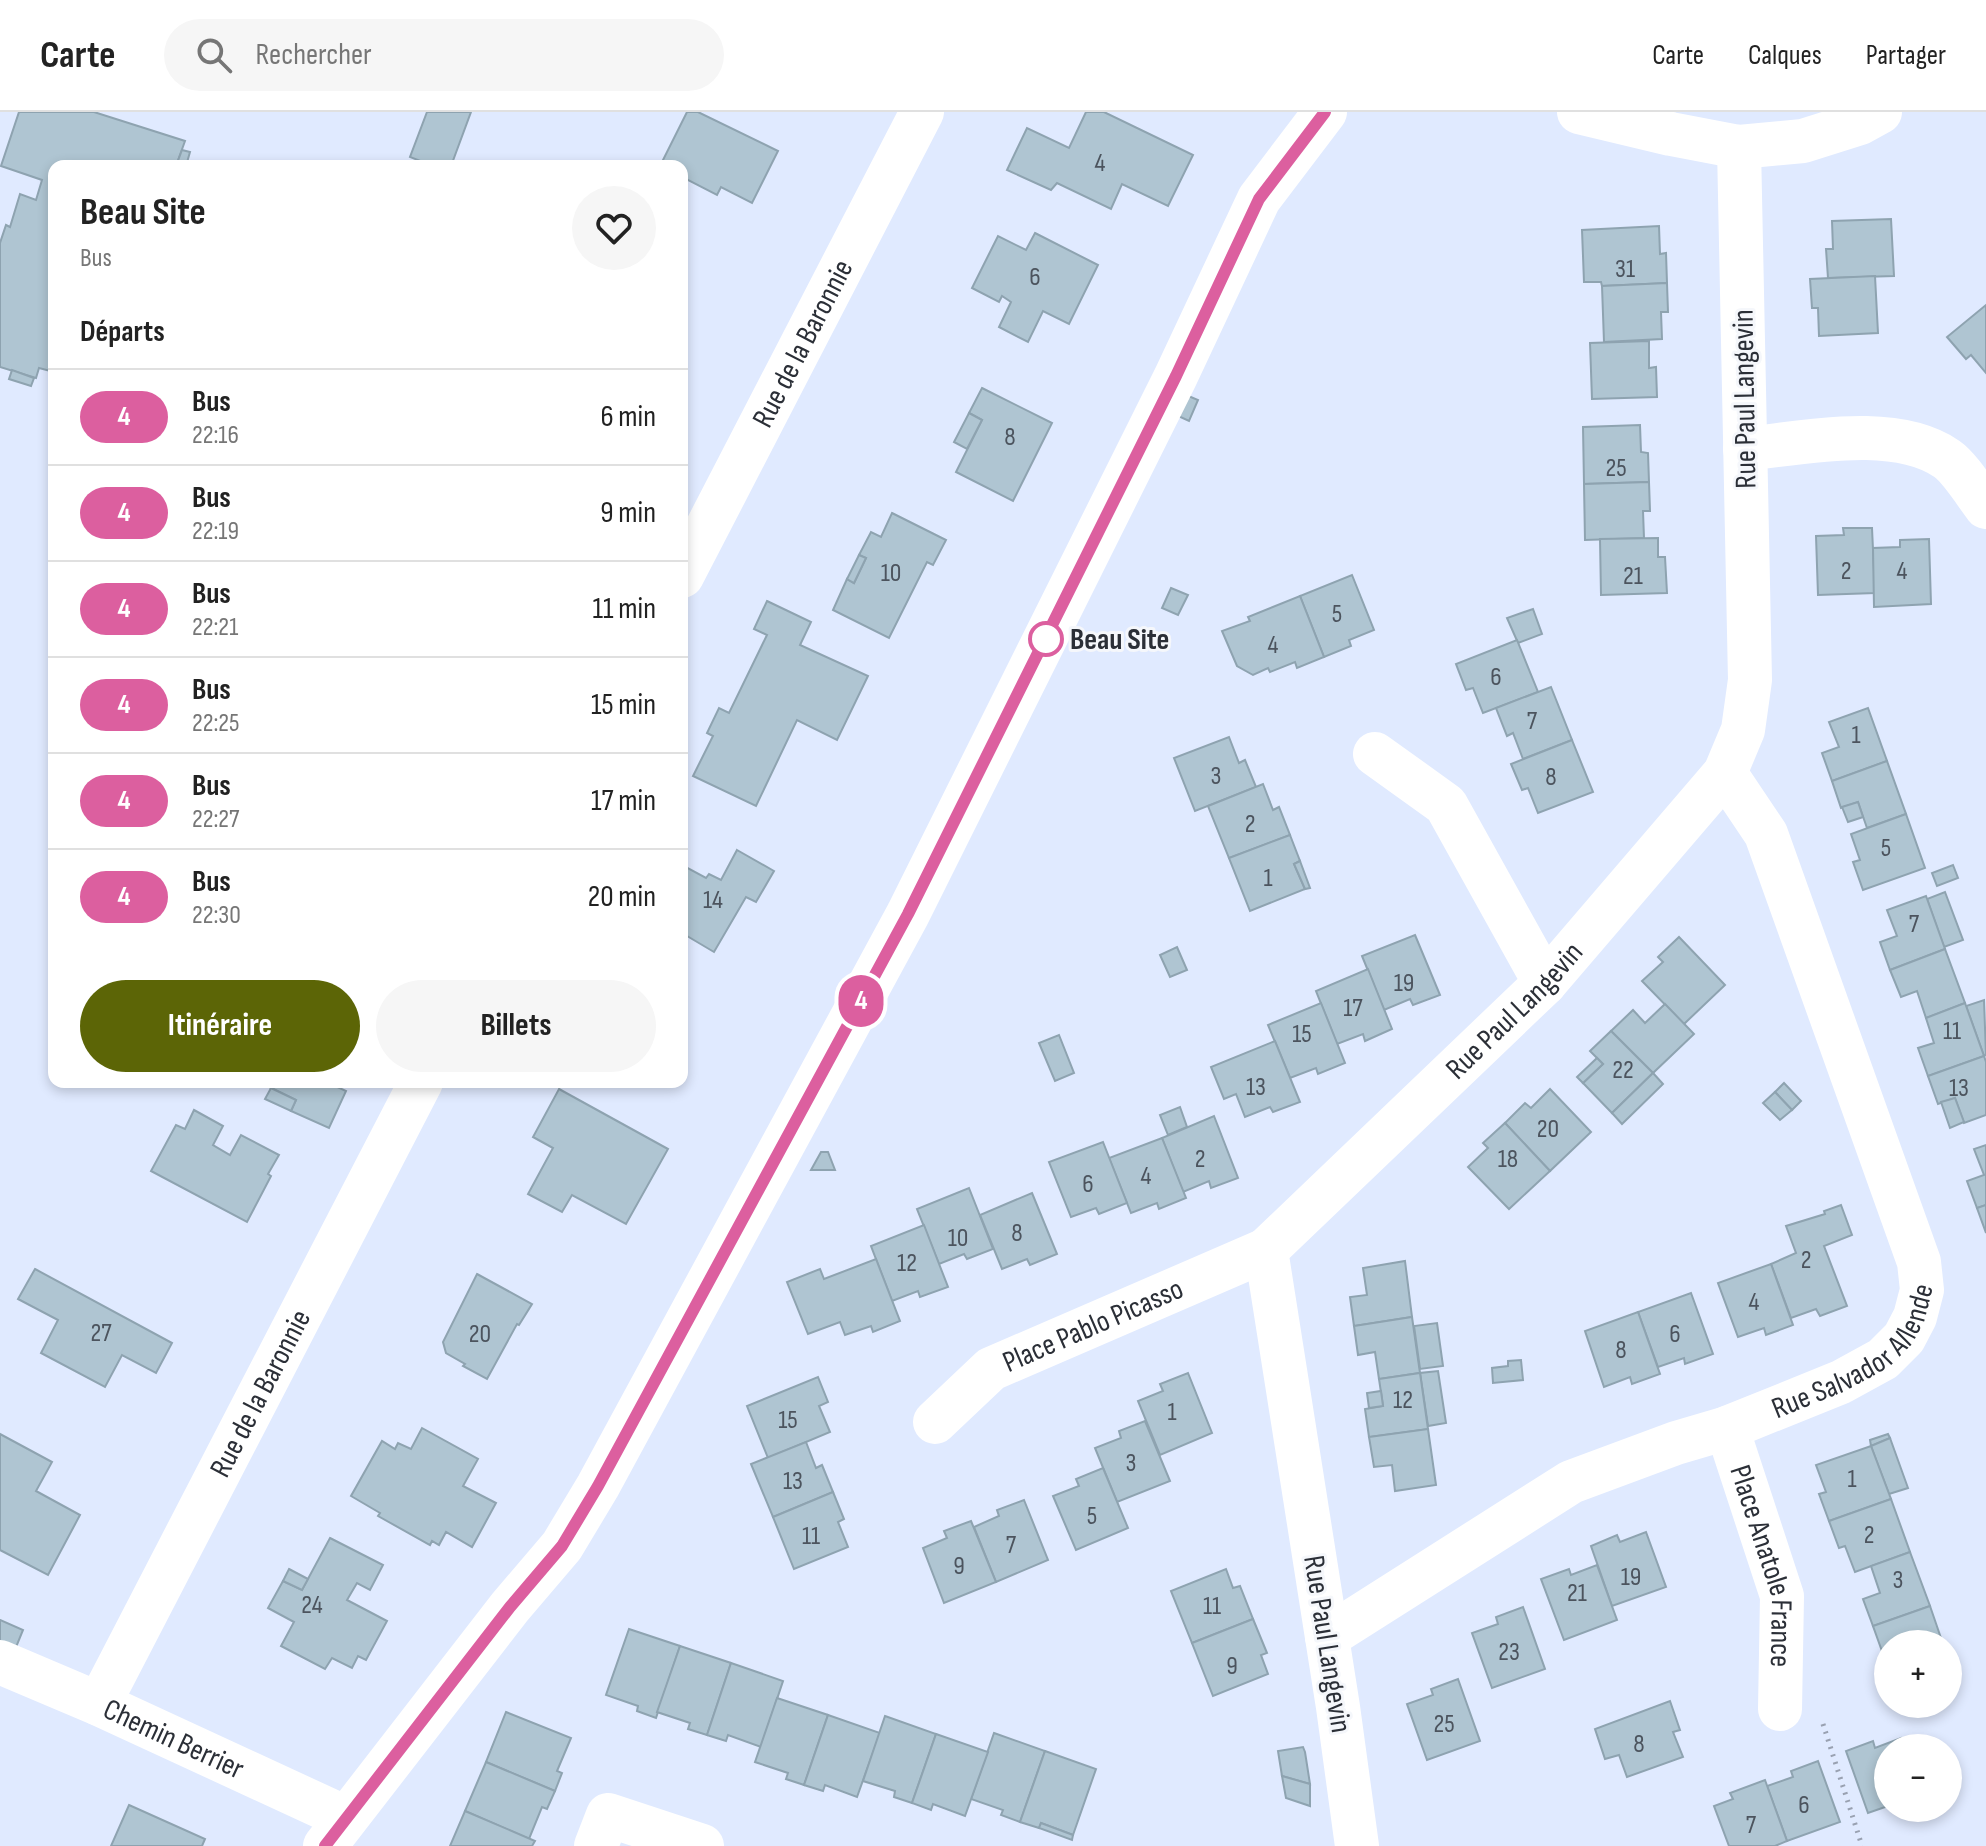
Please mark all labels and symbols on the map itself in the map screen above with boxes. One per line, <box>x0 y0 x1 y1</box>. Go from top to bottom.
house number: 4 <box>1095 148 1106 179</box>
street label: Rue de la Baronnie <box>745 254 861 434</box>
house number: 31 <box>1615 254 1635 285</box>
house number: 6 <box>1029 262 1041 293</box>
street label: Rue Paul Langevin <box>1725 309 1765 489</box>
house number: 8 <box>1004 422 1016 453</box>
house number: 25 <box>1605 453 1627 484</box>
house number: 2 <box>1841 556 1851 587</box>
house number: 4 <box>1897 556 1908 587</box>
house number: 10 <box>881 558 901 589</box>
house number: 21 <box>1623 561 1643 592</box>
house number: 5 <box>1332 599 1342 630</box>
marker: Beau Site <box>1029 622 1063 656</box>
place label: Beau Site <box>1070 622 1169 658</box>
house number: 4 <box>1268 630 1279 661</box>
house number: 6 <box>1490 662 1502 693</box>
house number: 7 <box>1527 706 1538 737</box>
house number: 1 <box>1851 720 1861 751</box>
house number: 3 <box>1211 761 1221 792</box>
house number: 8 <box>1545 762 1557 793</box>
house number: 2 <box>1245 809 1255 840</box>
house number: 5 <box>1881 833 1891 864</box>
house number: 1 <box>1263 863 1273 894</box>
house number: 14 <box>703 885 723 916</box>
house number: 7 <box>1909 909 1920 940</box>
street label: Rue Paul Langevin <box>1439 935 1591 1087</box>
house number: 19 <box>1394 968 1414 999</box>
line badge: 4 <box>835 975 887 1027</box>
house number: 17 <box>1343 993 1363 1024</box>
house number: 11 <box>1943 1016 1961 1047</box>
house number: 15 <box>1292 1019 1312 1050</box>
house number: 22 <box>1612 1055 1634 1086</box>
house number: 13 <box>1246 1072 1266 1103</box>
house number: 13 <box>1949 1073 1969 1104</box>
house number: 20 <box>1537 1114 1559 1145</box>
house number: 2 <box>1195 1144 1205 1175</box>
house number: 18 <box>1498 1144 1518 1175</box>
house number: 4 <box>1141 1161 1152 1192</box>
house number: 6 <box>1082 1169 1094 1200</box>
house number: 8 <box>1011 1218 1023 1249</box>
house number: 10 <box>948 1223 968 1254</box>
house number: 2 <box>1801 1245 1811 1276</box>
house number: 12 <box>897 1248 917 1279</box>
street label: Place Pablo Picasso <box>998 1271 1189 1381</box>
street label: Rue Salvador Allende <box>1767 1280 1942 1427</box>
house number: 4 <box>1749 1287 1760 1318</box>
street label: Rue de la Baronnie <box>203 1304 319 1483</box>
house number: 27 <box>90 1318 112 1349</box>
house number: 20 <box>469 1319 491 1350</box>
house number: 6 <box>1669 1319 1681 1350</box>
house number: 8 <box>1615 1335 1627 1366</box>
house number: 12 <box>1393 1385 1413 1416</box>
house number: 1 <box>1167 1397 1177 1428</box>
house number: 15 <box>778 1405 798 1436</box>
house number: 3 <box>1126 1448 1136 1479</box>
street label: Place Anatole France <box>1721 1461 1799 1668</box>
house number: 1 <box>1847 1464 1857 1495</box>
house number: 13 <box>783 1466 803 1497</box>
house number: 5 <box>1087 1501 1097 1532</box>
house number: 2 <box>1864 1520 1874 1551</box>
house number: 11 <box>802 1521 820 1552</box>
house number: 7 <box>1006 1530 1017 1561</box>
house number: 9 <box>953 1551 965 1582</box>
street label: Rue Paul Langevin <box>1295 1553 1359 1735</box>
house number: 19 <box>1621 1562 1641 1593</box>
house number: 3 <box>1893 1565 1903 1596</box>
house number: 21 <box>1567 1578 1587 1609</box>
house number: 24 <box>301 1590 323 1621</box>
house number: 11 <box>1203 1591 1221 1622</box>
house number: 23 <box>1498 1637 1520 1668</box>
house number: 9 <box>1226 1651 1238 1682</box>
street label: Chemin Berrier <box>97 1692 250 1788</box>
house number: 25 <box>1433 1709 1455 1740</box>
house number: 8 <box>1633 1729 1645 1760</box>
house number: 6 <box>1798 1790 1810 1821</box>
house number: 7 <box>1746 1810 1757 1841</box>

